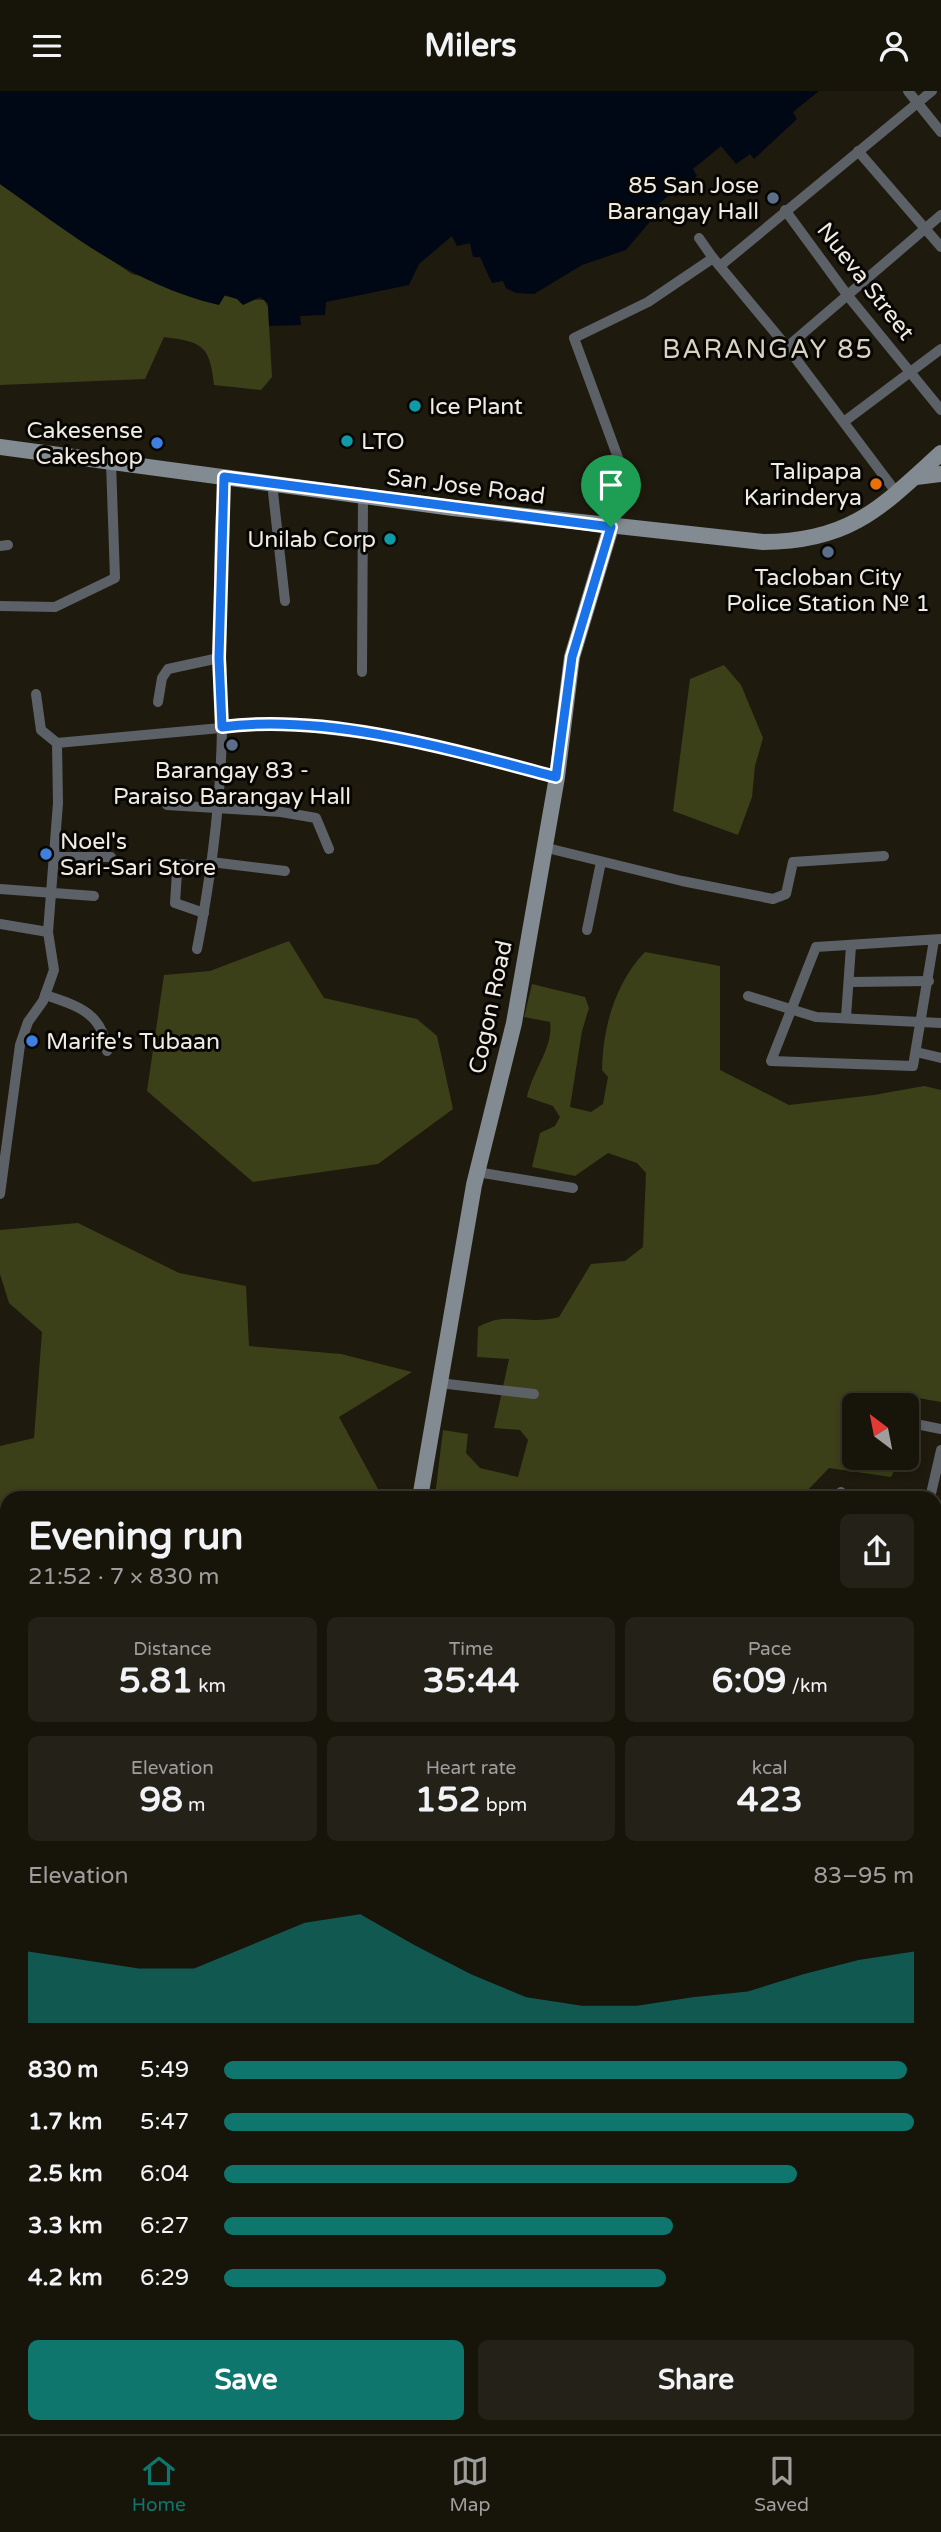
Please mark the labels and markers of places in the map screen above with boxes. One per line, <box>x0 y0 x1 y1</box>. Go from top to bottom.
place label: 85 San Jose Barangay Hall <box>607 172 759 226</box>
marker: 85 San Jose Barangay Hall <box>765 190 781 206</box>
place label: Ice Plant <box>429 393 523 421</box>
marker: Ice Plant <box>407 398 423 414</box>
place label: Cakesense Cakeshop <box>27 417 143 471</box>
place label: LTO <box>361 428 405 456</box>
marker: LTO <box>339 433 355 449</box>
marker: Cakesense Cakeshop <box>149 435 165 451</box>
pin <box>581 455 641 527</box>
place label: Talipapa Karinderya <box>744 458 862 512</box>
marker: Talipapa Karinderya <box>868 476 884 492</box>
place label: Unilab Corp <box>247 526 376 554</box>
marker: Unilab Corp <box>382 531 398 547</box>
marker: Tacloban City Police Station № 1 <box>820 544 836 560</box>
place label: Tacloban City Police Station № 1 <box>726 564 930 618</box>
marker: Barangay 83 - Paraiso Barangay Hall <box>224 737 240 753</box>
place label: Barangay 83 - Paraiso Barangay Hall <box>113 757 351 811</box>
place label: Noel's Sari-Sari Store <box>60 828 216 882</box>
marker: Noel's Sari-Sari Store <box>38 846 54 862</box>
place label: Marife's Tubaan <box>46 1028 220 1056</box>
marker: Marife's Tubaan <box>24 1033 40 1049</box>

